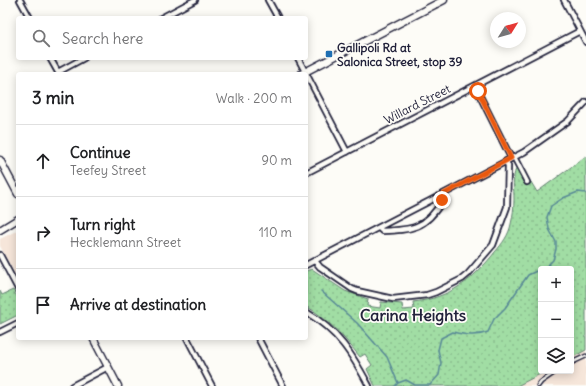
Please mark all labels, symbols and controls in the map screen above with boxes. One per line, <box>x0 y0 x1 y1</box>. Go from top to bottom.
north arrow <box>490 12 526 48</box>
search box <box>16 16 308 60</box>
icon: search <box>30 27 52 49</box>
text: Search here <box>62 29 143 48</box>
place label: Gallipoli Rd at Salonica Street, stop 39 <box>337 40 462 70</box>
marker: Gallipoli Rd at Salonica Street, stop 39 <box>324 49 334 59</box>
street label: Willard Street <box>381 81 453 127</box>
route start <box>469 82 487 100</box>
text: 3 min <box>32 87 74 109</box>
text: Walk · 200 m <box>216 90 292 107</box>
text: Continue <box>70 143 131 162</box>
icon: ahead <box>32 150 54 172</box>
text: 90 m <box>261 152 292 169</box>
text: Teefey Street <box>70 162 146 179</box>
route end <box>433 191 451 209</box>
text: Turn right <box>70 215 135 234</box>
icon: right <box>32 222 54 244</box>
text: 110 m <box>259 224 292 241</box>
text: Hecklemann Street <box>70 234 181 251</box>
map controls <box>538 266 574 374</box>
button: + <box>538 266 574 302</box>
icon: arrive <box>32 294 54 316</box>
text: Arrive at destination <box>70 295 206 314</box>
button: − <box>538 302 574 338</box>
district label: Carina Heights <box>360 305 466 326</box>
button: layers <box>538 338 574 374</box>

